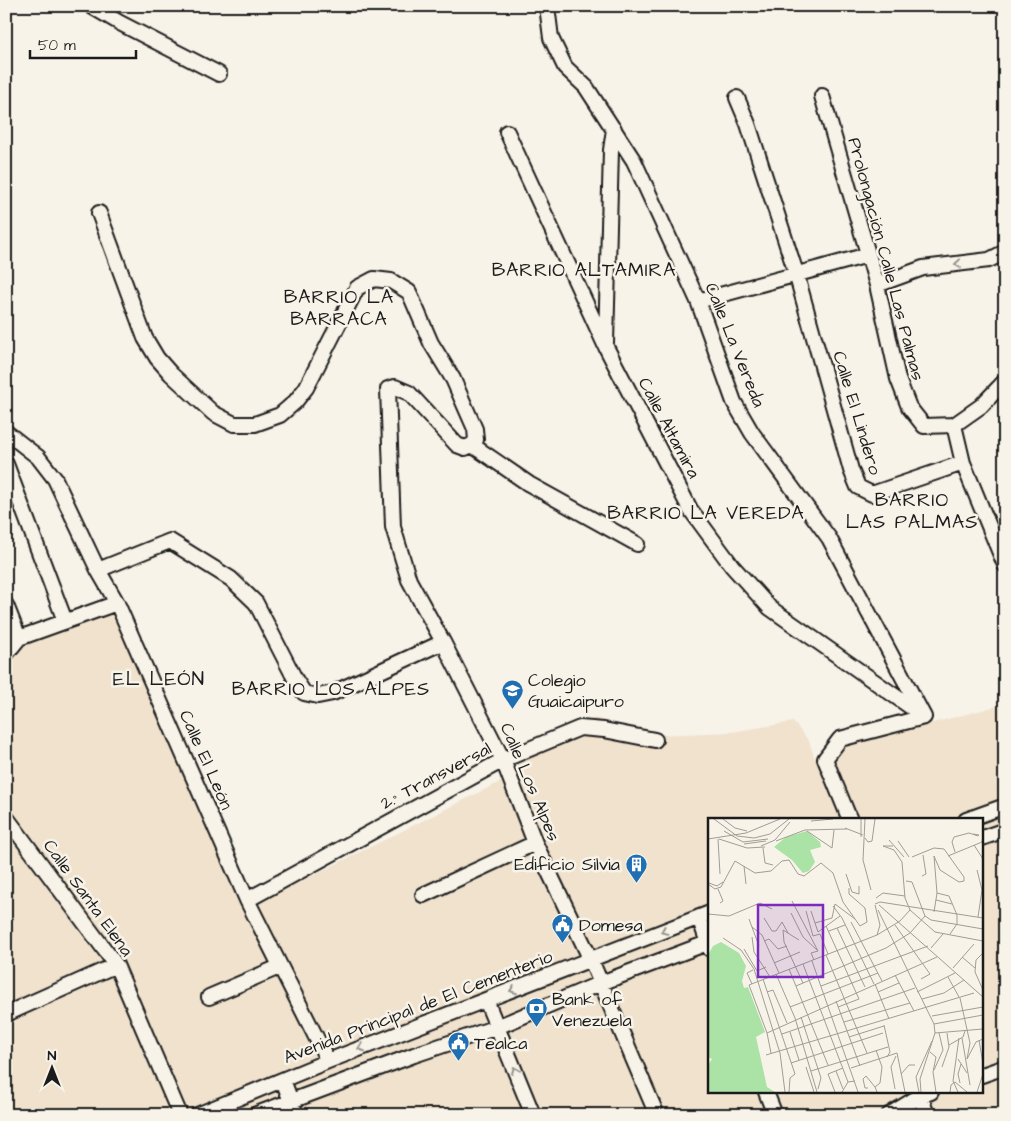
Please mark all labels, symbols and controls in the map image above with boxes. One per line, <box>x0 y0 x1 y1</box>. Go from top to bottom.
scale bar <box>30 28 136 60</box>
text: 50 m <box>38 35 76 56</box>
street label: Prolongación Calle Las Palmas <box>841 135 930 383</box>
district label: BARRIO ALTAMIRA <box>492 257 676 284</box>
one-way arrow <box>954 258 962 269</box>
street label: Calle La Vereda <box>699 279 771 411</box>
district label: BARRIO LA BARRACA <box>284 284 394 333</box>
street label: Calle El Lindero <box>826 348 888 478</box>
street label: Calle Altamira <box>632 373 706 483</box>
district label: BARRIO LAS PALMAS <box>846 487 978 536</box>
district label: BARRIO LA VEREDA <box>607 500 805 527</box>
district label: EL LEÓN <box>113 665 205 693</box>
place label: Colegio Guaicaipuro <box>528 668 624 714</box>
district label: BARRIO LOS ALPES <box>232 676 430 703</box>
school or university icon: Colegio Guaicaipuro <box>500 678 524 709</box>
street label: Calle El León <box>173 706 239 814</box>
street label: Calle Los Alpes <box>494 719 566 845</box>
street label: 2.° Transversal <box>376 736 496 816</box>
inset map <box>708 818 984 1094</box>
street label: Calle Santa Elena <box>37 834 139 962</box>
place label: Edificio Silvia <box>514 852 620 877</box>
building icon: Edificio Silvia <box>624 852 648 883</box>
public building icon: Domesa <box>551 913 575 944</box>
place label: Domesa <box>579 913 643 938</box>
one-way arrow <box>660 924 669 935</box>
street label: Avenida Principal de El Cementerio <box>280 944 556 1070</box>
one-way arrow <box>509 984 518 994</box>
place label: Bank of Venezuela <box>552 987 632 1033</box>
bank icon: Bank of Venezuela <box>524 997 548 1028</box>
public building icon: Tealca <box>446 1031 470 1062</box>
place label: Tealca <box>474 1031 528 1056</box>
one-way arrow <box>358 1043 366 1053</box>
north arrow <box>28 1044 78 1094</box>
text: N <box>48 1046 57 1066</box>
one-way arrow <box>510 1066 521 1075</box>

